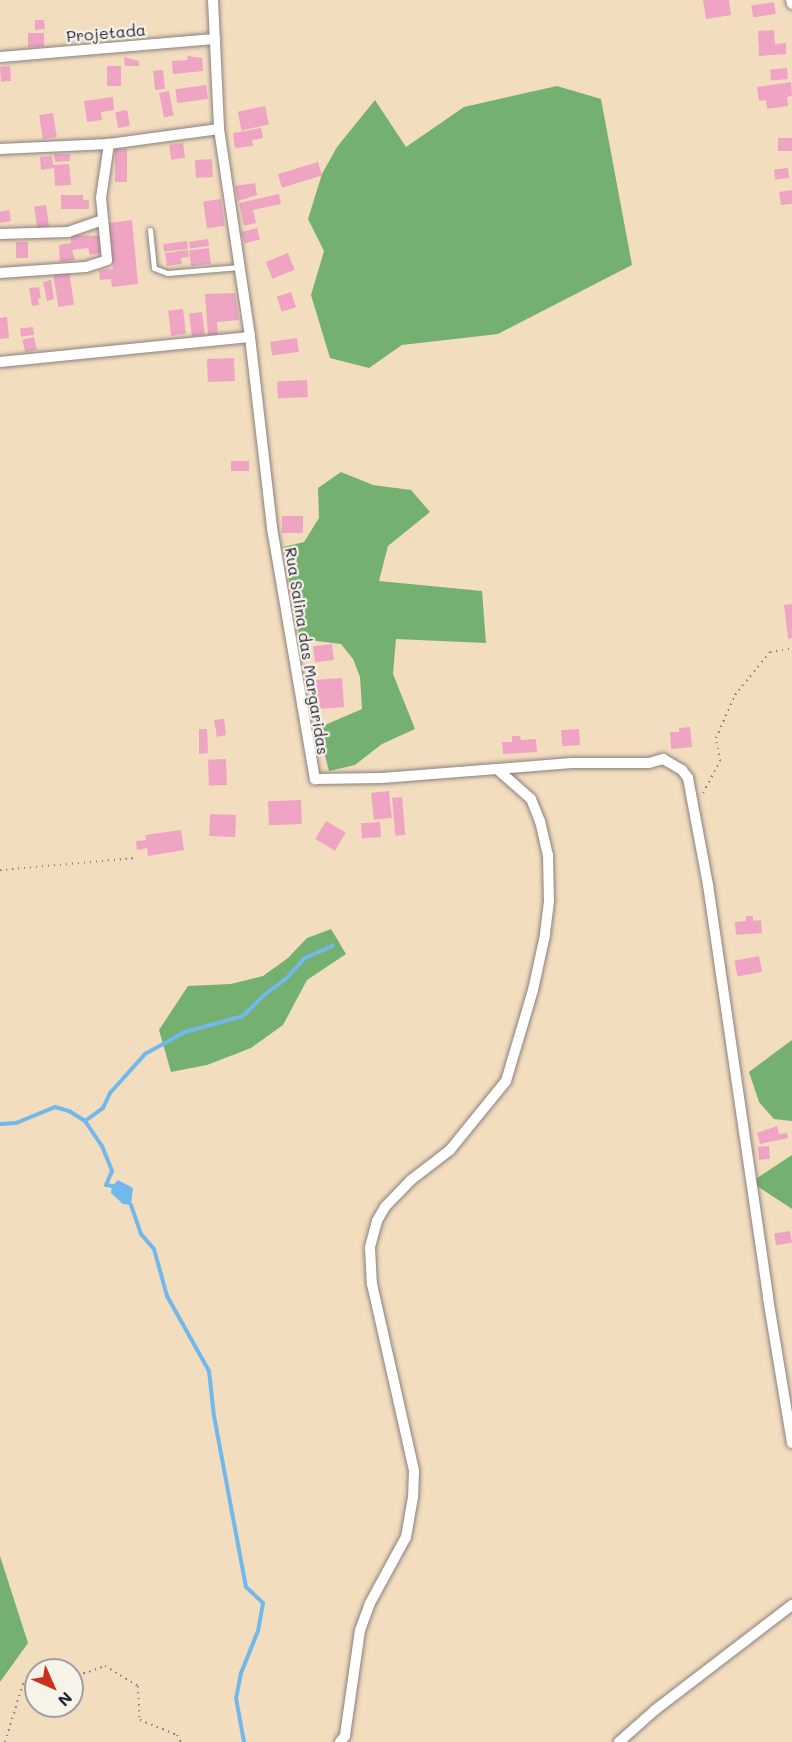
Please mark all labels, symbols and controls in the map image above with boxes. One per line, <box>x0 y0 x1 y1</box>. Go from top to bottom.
street label: Projetada <box>65 20 147 46</box>
street label: Rua Salina das Margaridas <box>281 546 333 756</box>
north arrow <box>24 1658 84 1718</box>
text: N <box>54 1688 77 1711</box>

